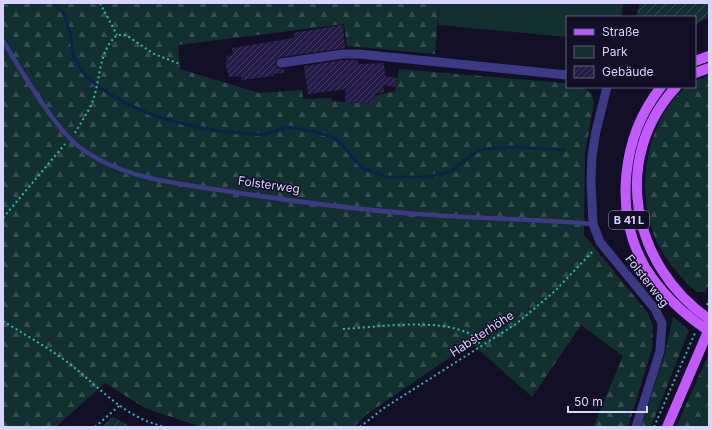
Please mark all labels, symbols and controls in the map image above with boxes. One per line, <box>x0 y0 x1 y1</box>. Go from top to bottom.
legend <box>566 16 696 88</box>
text: Straße <box>602 24 639 39</box>
text: Park <box>602 44 628 59</box>
text: Gebäude <box>602 64 654 79</box>
street label: Folsterweg <box>237 173 301 196</box>
road number: B 41 L <box>609 211 649 229</box>
street label: Folsterweg <box>622 251 673 310</box>
street label: Habsterhöhe <box>447 307 517 360</box>
scale bar <box>568 388 647 414</box>
text: 50 m <box>574 394 603 409</box>

